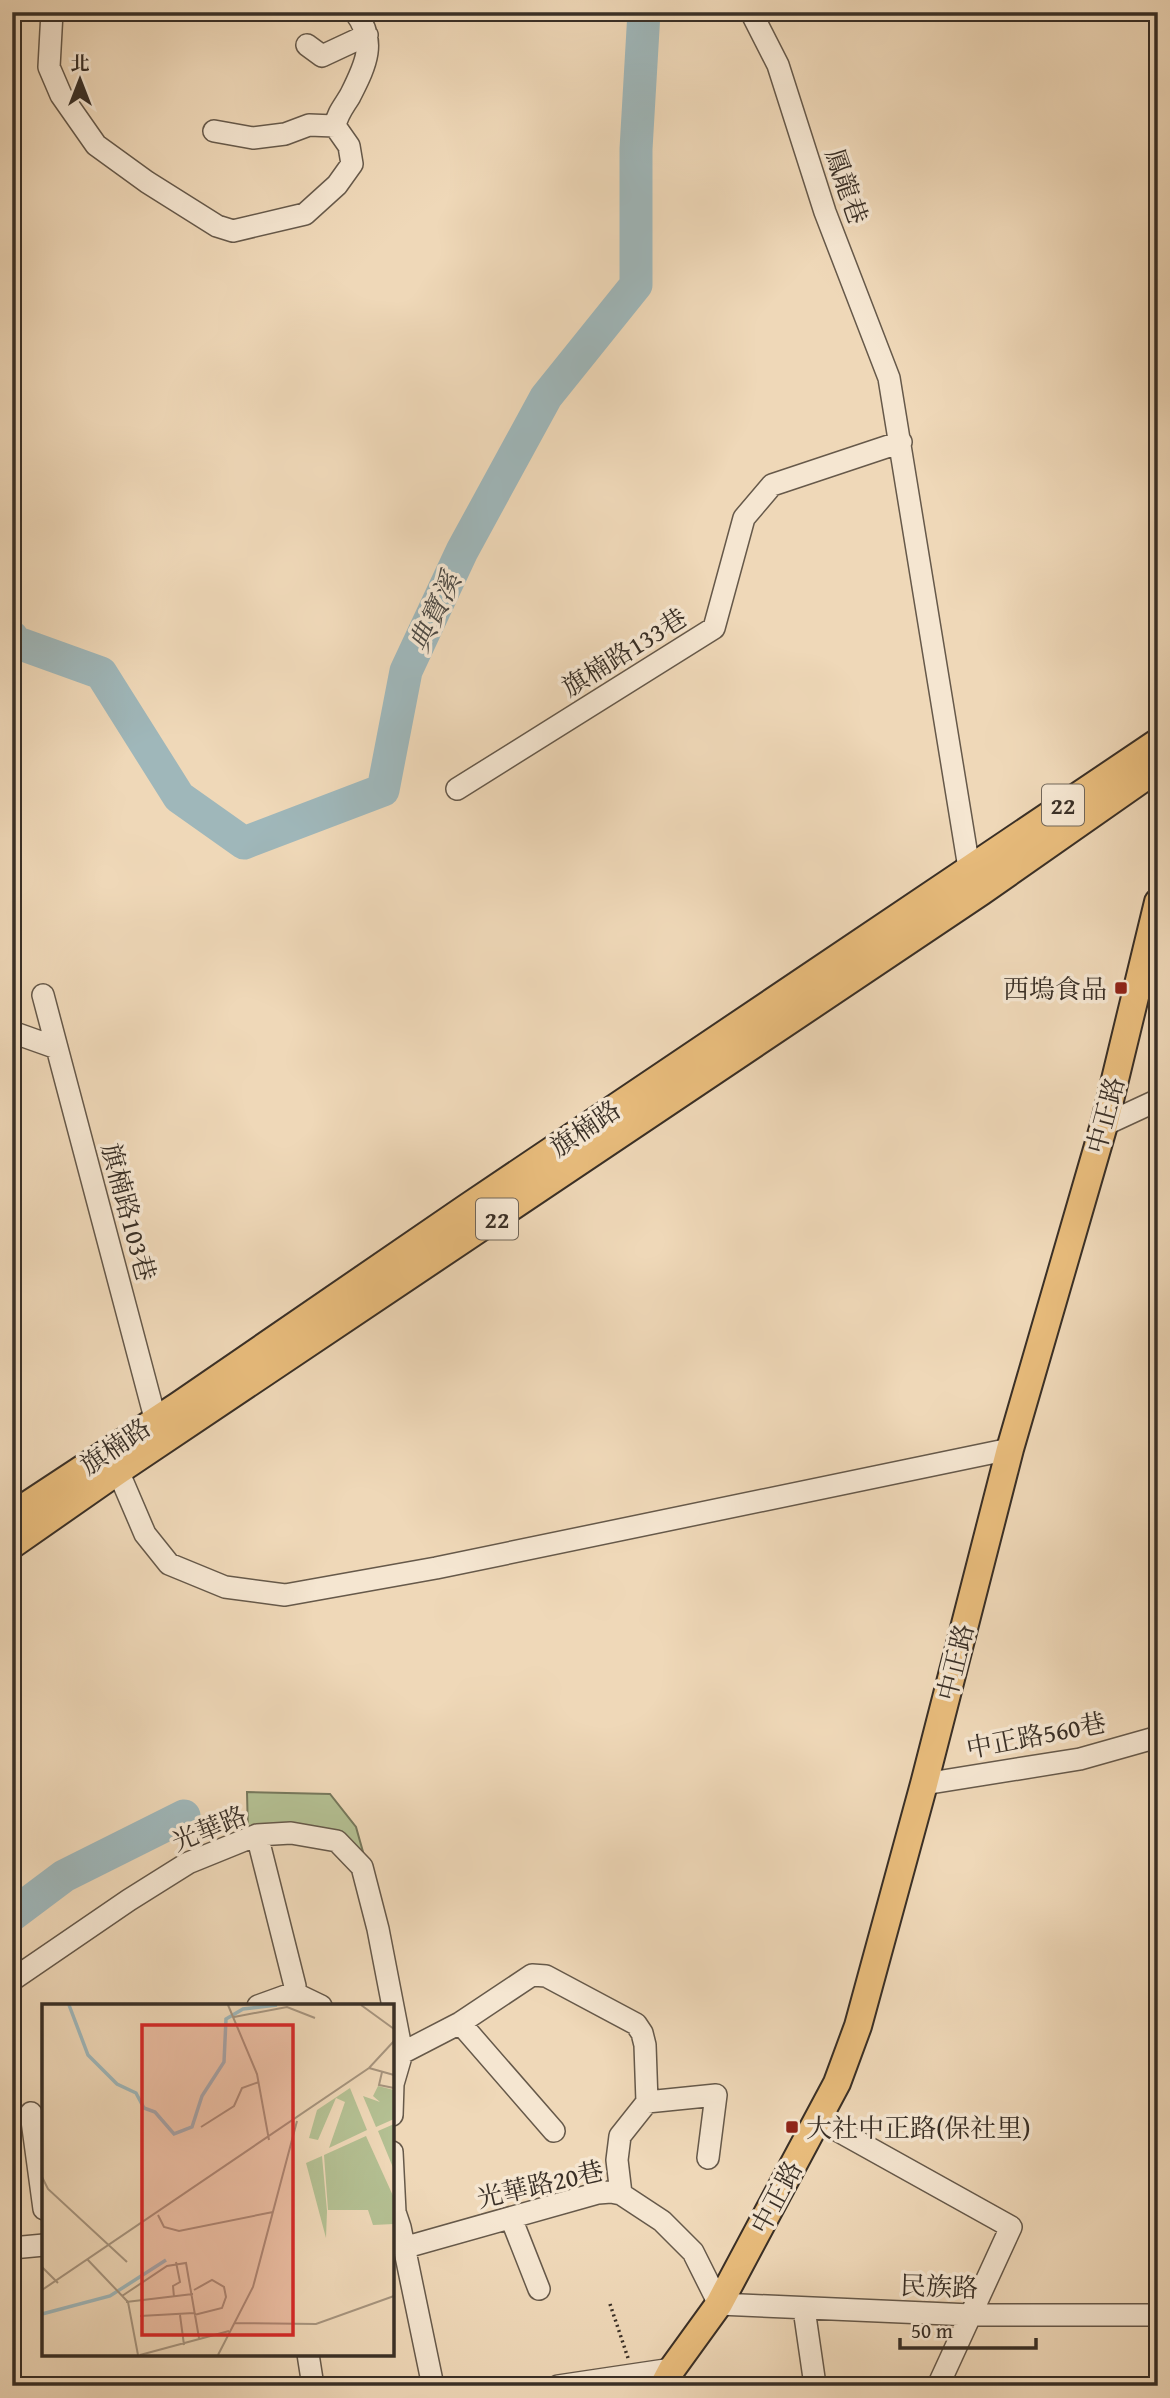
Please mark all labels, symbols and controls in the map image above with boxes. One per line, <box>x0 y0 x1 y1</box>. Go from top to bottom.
north arrow <box>46 46 116 116</box>
text: 北 <box>70 49 90 77</box>
street label: 鳳龍巷 <box>816 143 878 229</box>
water label: 典寶溪 <box>398 563 472 659</box>
street label: 旗楠路133巷 <box>554 598 694 706</box>
road number: 22 <box>1042 784 1084 826</box>
place label: 西塢食品 <box>1003 969 1107 1008</box>
marker: 西塢食品 <box>1113 980 1129 996</box>
street label: 中正路 <box>1076 1072 1134 1158</box>
street label: 旗楠路 <box>542 1090 628 1166</box>
street label: 旗楠路103巷 <box>92 1139 166 1285</box>
road number: 22 <box>476 1198 518 1240</box>
street label: 旗楠路 <box>72 1408 158 1484</box>
street label: 中正路 <box>927 1619 983 1705</box>
street label: 中正路560巷 <box>963 1702 1109 1768</box>
street label: 光華路 <box>166 1795 252 1861</box>
inset map <box>42 2004 394 2356</box>
place label: 大社中正路(保社里) <box>806 2108 1031 2147</box>
marker: 大社中正路(保社里) <box>784 2119 800 2135</box>
street label: 光華路20巷 <box>473 2150 607 2218</box>
street label: 中正路 <box>740 2153 812 2241</box>
street label: 民族路 <box>899 2265 979 2307</box>
scale bar <box>900 2307 1037 2351</box>
text: 50 m <box>911 2315 953 2346</box>

